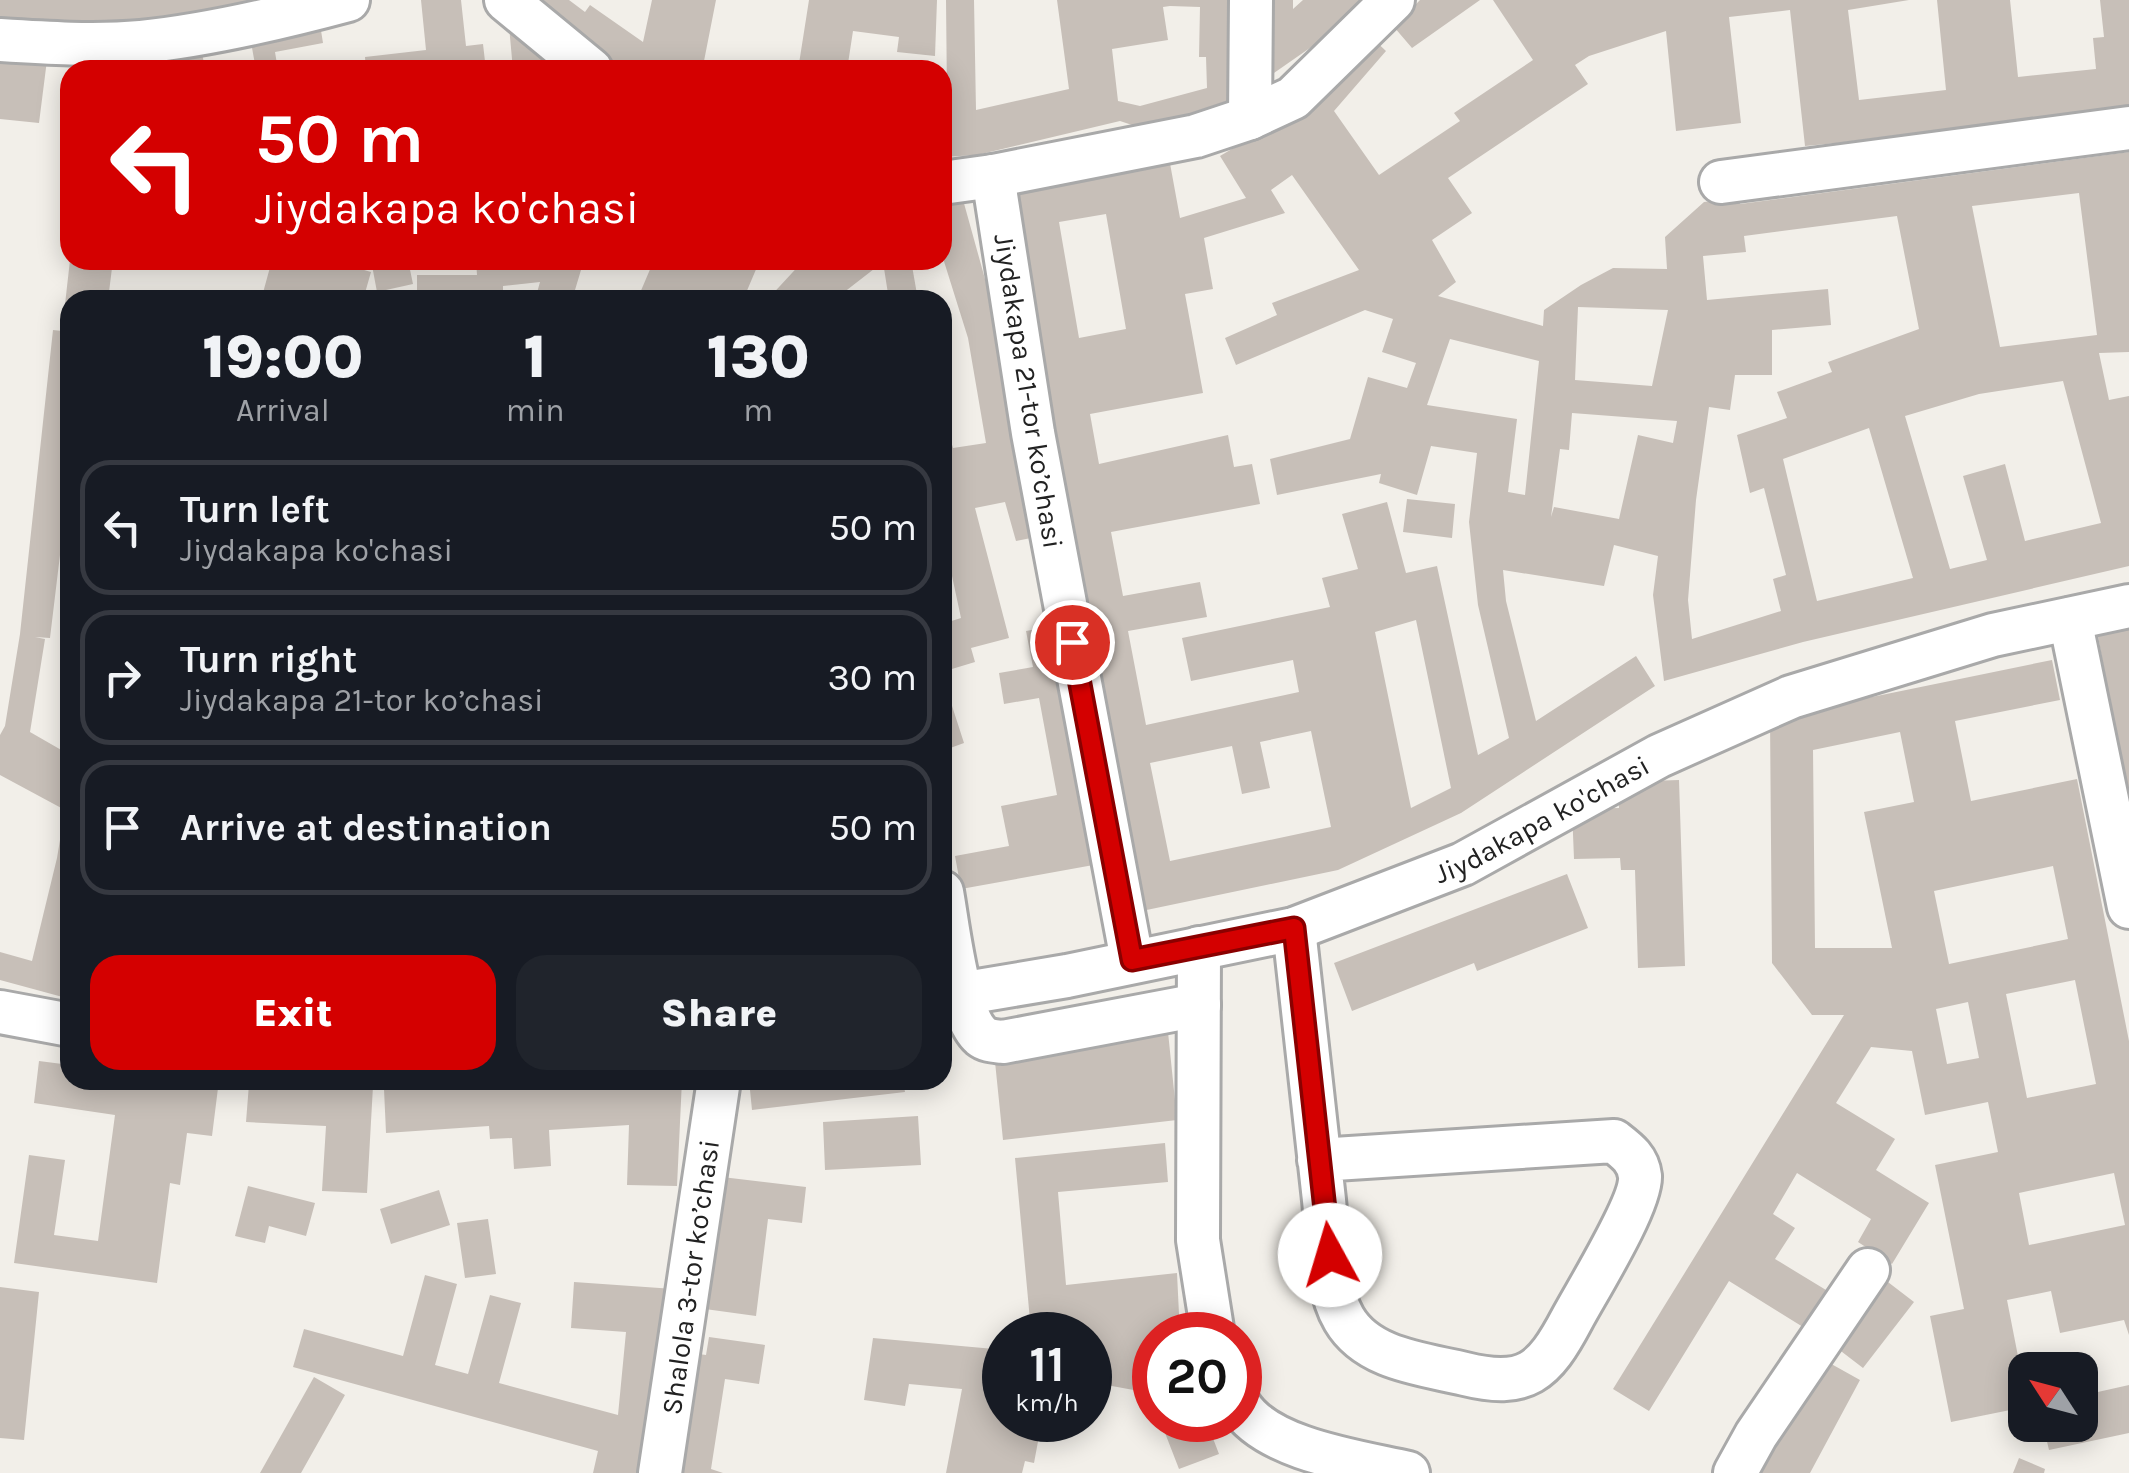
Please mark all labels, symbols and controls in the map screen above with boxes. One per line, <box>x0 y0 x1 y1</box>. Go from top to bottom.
text: 50 m <box>255 98 424 180</box>
icon: left <box>90 100 220 230</box>
text: Jiydakapa ko'chasi <box>255 182 639 234</box>
street label: Jiydakapa 21-tor koʼchasi <box>987 231 1070 551</box>
text: 19:00 <box>202 322 363 392</box>
text: 1 <box>524 322 547 392</box>
text: 130 <box>707 322 810 392</box>
text: Arrival <box>236 392 330 429</box>
text: min <box>506 392 565 429</box>
text: m <box>743 392 773 429</box>
text: Turn left <box>180 487 330 532</box>
icon: left <box>95 500 150 555</box>
text: 50 m <box>828 505 917 550</box>
text: Jiydakapa ko'chasi <box>180 532 453 569</box>
pin <box>1030 600 1115 685</box>
icon: arrive <box>1045 615 1100 670</box>
text: Turn right <box>180 637 357 682</box>
icon: right <box>95 650 150 705</box>
text: 30 m <box>827 655 917 700</box>
text: Jiydakapa 21-tor koʼchasi <box>180 682 544 719</box>
street label: Jiydakapa ko'chasi <box>1430 749 1655 890</box>
icon: arrive <box>95 800 150 855</box>
text: Arrive at destination <box>180 805 552 850</box>
text: 50 m <box>828 805 917 850</box>
button: Exit <box>90 955 496 1070</box>
button: Share <box>516 955 922 1070</box>
street label: Shalola 3-tor koʼchasi <box>655 1138 726 1417</box>
position arrow <box>1278 1203 1382 1307</box>
speed limit sign: 20 <box>1132 1312 1262 1442</box>
text: 11 <box>1029 1335 1065 1394</box>
north arrow <box>2008 1352 2098 1442</box>
map controls <box>2008 1352 2098 1442</box>
text: km/h <box>1015 1388 1079 1417</box>

